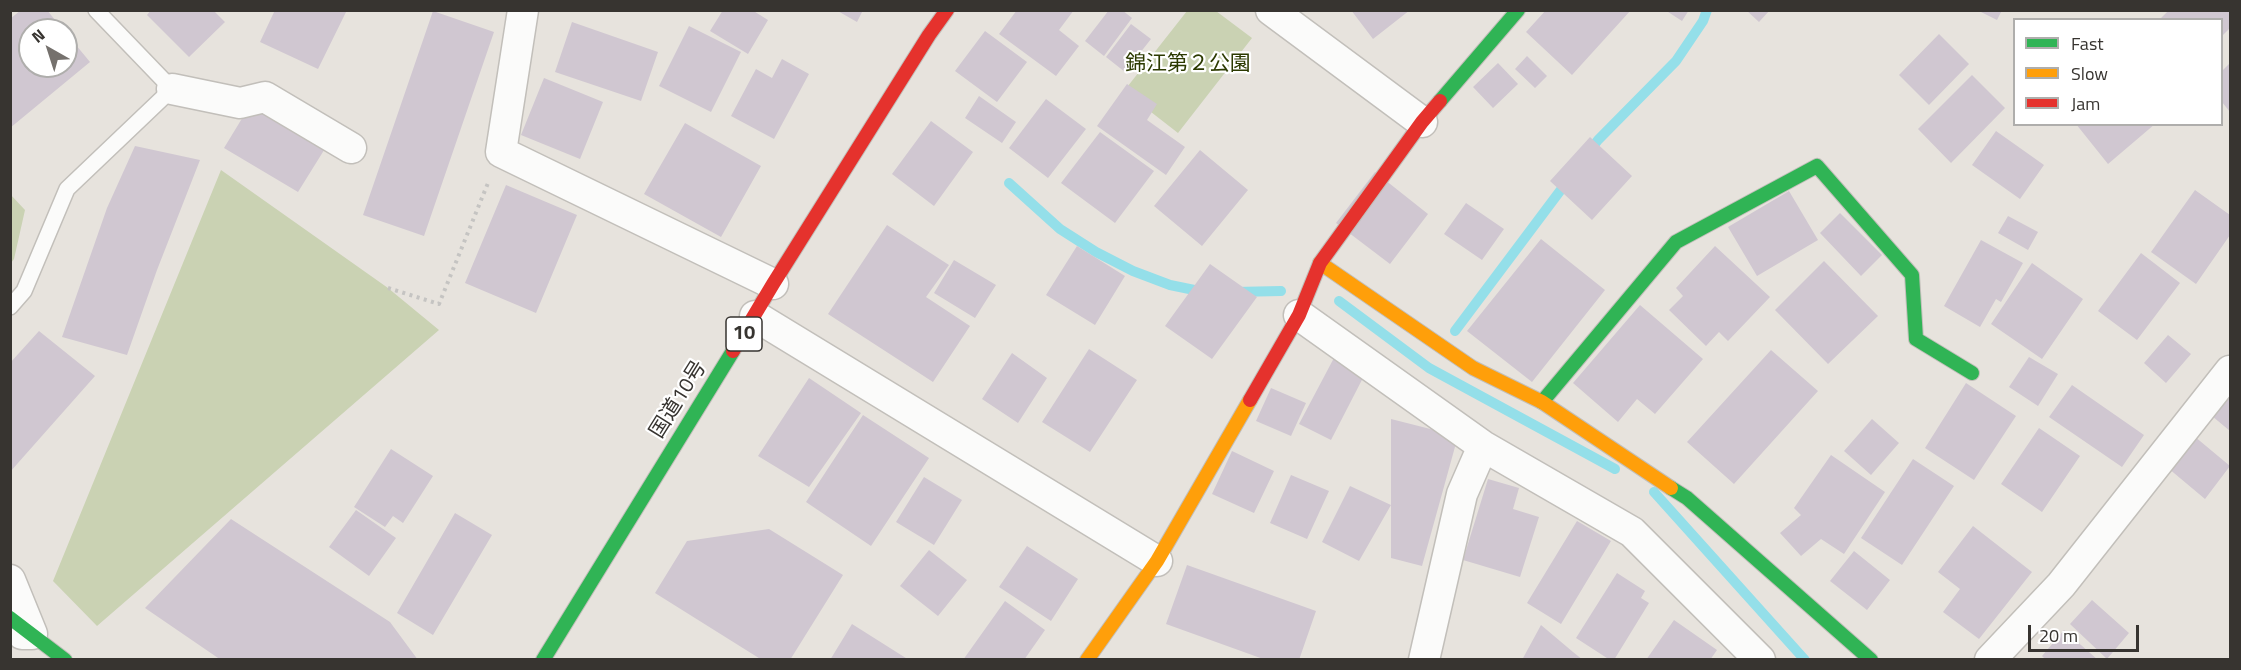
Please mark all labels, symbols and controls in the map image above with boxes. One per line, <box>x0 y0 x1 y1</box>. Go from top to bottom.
north arrow <box>18 18 78 78</box>
legend <box>2013 18 2223 126</box>
text: N <box>26 23 50 48</box>
text: Fast <box>2071 30 2104 57</box>
park label: 錦江第２公園 <box>1125 52 1251 78</box>
text: Slow <box>2071 60 2108 87</box>
text: Jam <box>2071 90 2100 117</box>
road number: 10 <box>726 317 762 351</box>
street label: 国道10号 <box>645 357 713 443</box>
scale bar <box>2031 613 2142 651</box>
text: 20 m <box>2039 622 2078 649</box>

